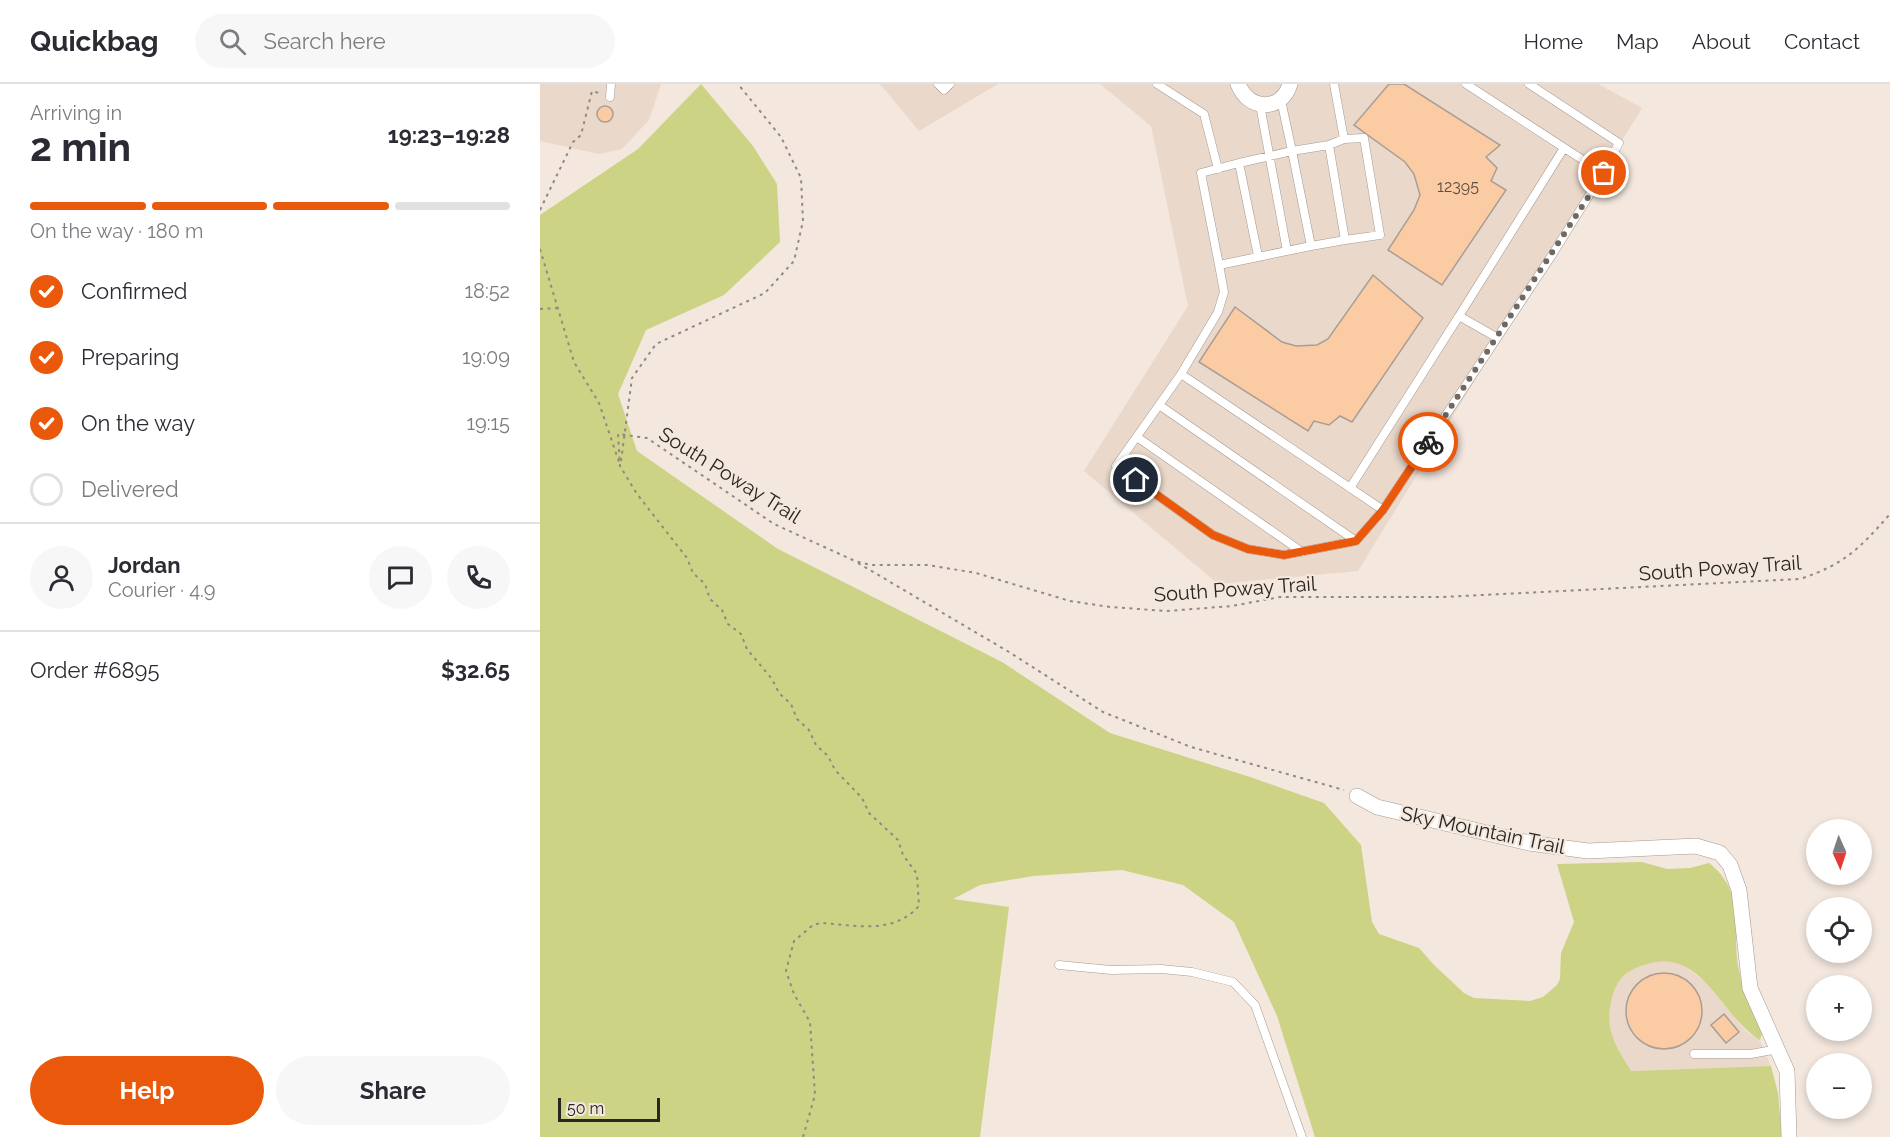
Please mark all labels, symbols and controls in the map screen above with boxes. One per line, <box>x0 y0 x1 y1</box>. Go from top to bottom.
search box <box>195 14 615 68</box>
text: Quickbag <box>30 25 159 58</box>
icon: search <box>216 25 249 58</box>
text: Search here <box>264 28 386 54</box>
text: Home <box>1524 29 1583 54</box>
text: Map <box>1616 29 1659 54</box>
text: About <box>1692 29 1751 54</box>
text: Contact <box>1784 29 1860 54</box>
text: Arriving in <box>30 101 122 125</box>
text: 19:23–19:28 <box>388 122 510 148</box>
text: 2 min <box>30 124 131 170</box>
pin <box>1578 147 1629 198</box>
icon: bag <box>1587 156 1620 189</box>
house number: 12395 <box>1437 177 1479 196</box>
text: On the way · 180 m <box>30 219 203 243</box>
icon: check <box>30 275 63 308</box>
text: Confirmed <box>81 278 188 304</box>
text: 18:52 <box>465 279 510 303</box>
icon: check <box>30 341 63 374</box>
text: Preparing <box>81 344 179 370</box>
text: 19:09 <box>462 345 510 369</box>
icon: check <box>30 407 63 440</box>
text: On the way <box>81 410 195 436</box>
text: 19:15 <box>467 411 510 435</box>
courier <box>1398 412 1458 472</box>
street label: South Poway Trail <box>655 422 806 529</box>
icon: bike <box>1412 426 1445 459</box>
pin <box>1110 454 1161 505</box>
icon: home <box>1119 463 1152 496</box>
text: Delivered <box>81 476 179 502</box>
button: person <box>30 546 93 609</box>
button: chat <box>369 546 432 609</box>
button: phone <box>447 546 510 609</box>
street label: South Poway Trail <box>1638 550 1803 586</box>
text: Jordan <box>108 552 180 578</box>
street label: South Poway Trail <box>1153 571 1318 607</box>
text: Courier · 4.9 <box>108 578 216 602</box>
text: Order #6895 <box>30 657 159 683</box>
text: $32.65 <box>441 657 510 683</box>
street label: Sky Mountain Trail <box>1399 801 1568 859</box>
north arrow <box>1806 819 1872 885</box>
map controls <box>1806 819 1872 1119</box>
button: locate <box>1806 897 1872 963</box>
button: + <box>1806 975 1872 1041</box>
button: − <box>1806 1053 1872 1119</box>
button: Help <box>30 1056 264 1125</box>
button: Share <box>276 1056 510 1125</box>
scale bar <box>558 1095 660 1122</box>
text: 50 m <box>567 1099 604 1118</box>

